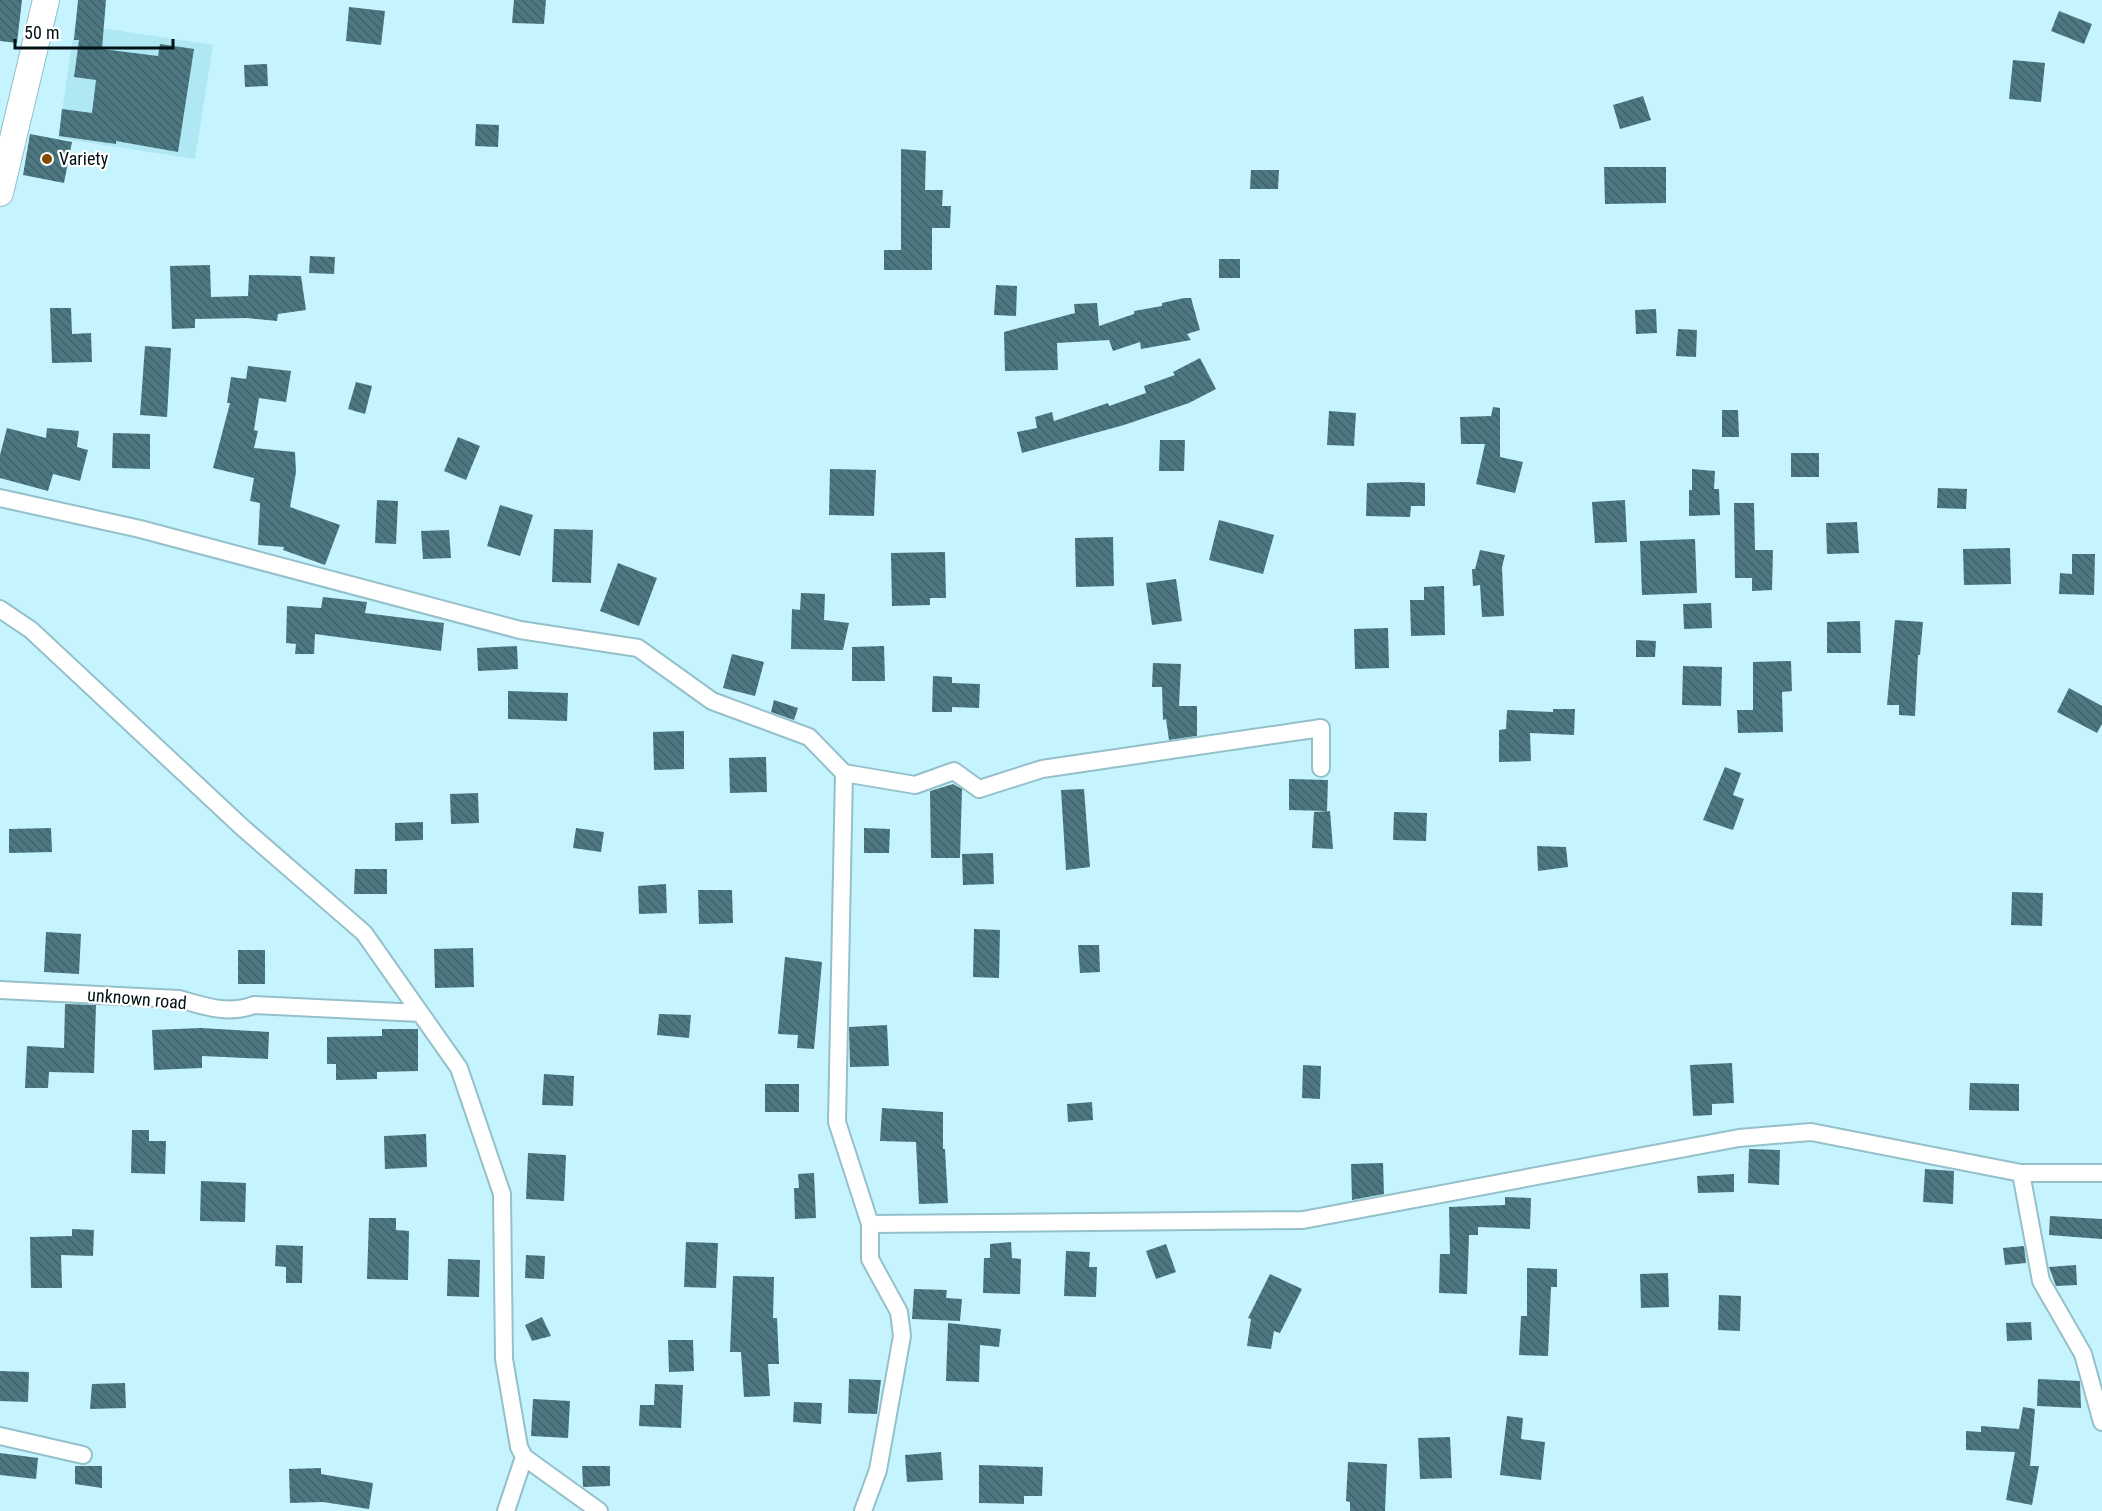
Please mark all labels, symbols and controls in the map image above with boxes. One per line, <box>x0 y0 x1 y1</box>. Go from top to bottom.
scale bar <box>15 12 172 50</box>
text: 50 m <box>24 22 59 43</box>
place label: Variety <box>59 148 109 169</box>
marker: Variety <box>40 152 54 166</box>
street label: unknown road <box>86 984 188 1013</box>

